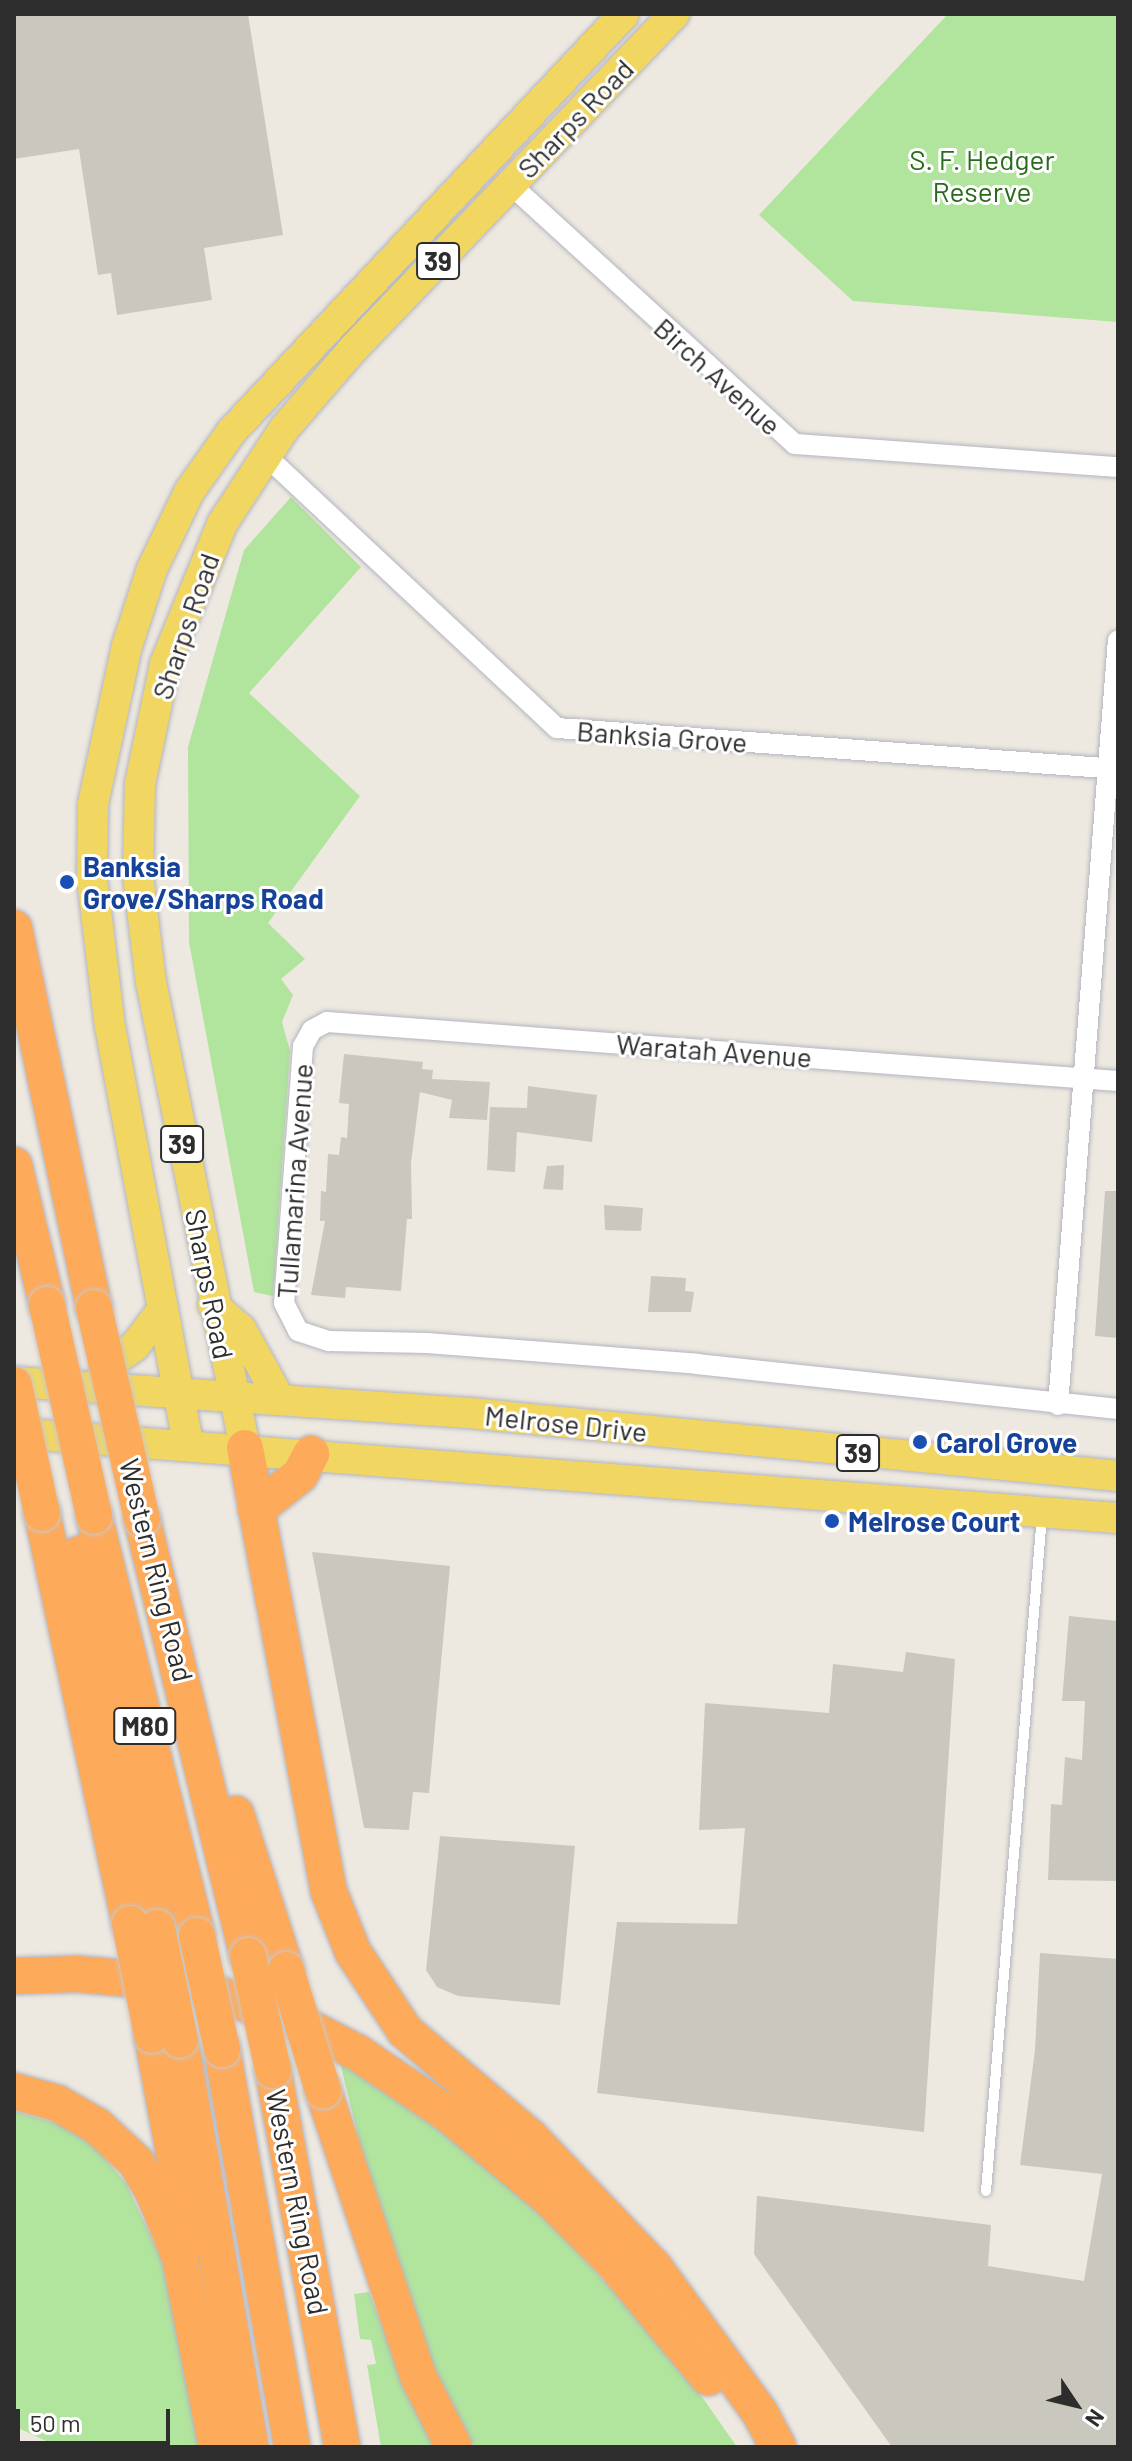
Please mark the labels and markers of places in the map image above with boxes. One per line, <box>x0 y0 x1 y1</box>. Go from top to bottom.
place label: Banksia Grove/Sharps Road <box>83 849 324 915</box>
marker: Banksia Grove/Sharps Road <box>58 873 76 891</box>
place label: Carol Grove <box>936 1425 1077 1459</box>
marker: Carol Grove <box>911 1433 929 1451</box>
place label: Melrose Court <box>848 1504 1020 1538</box>
marker: Melrose Court <box>823 1512 841 1530</box>

